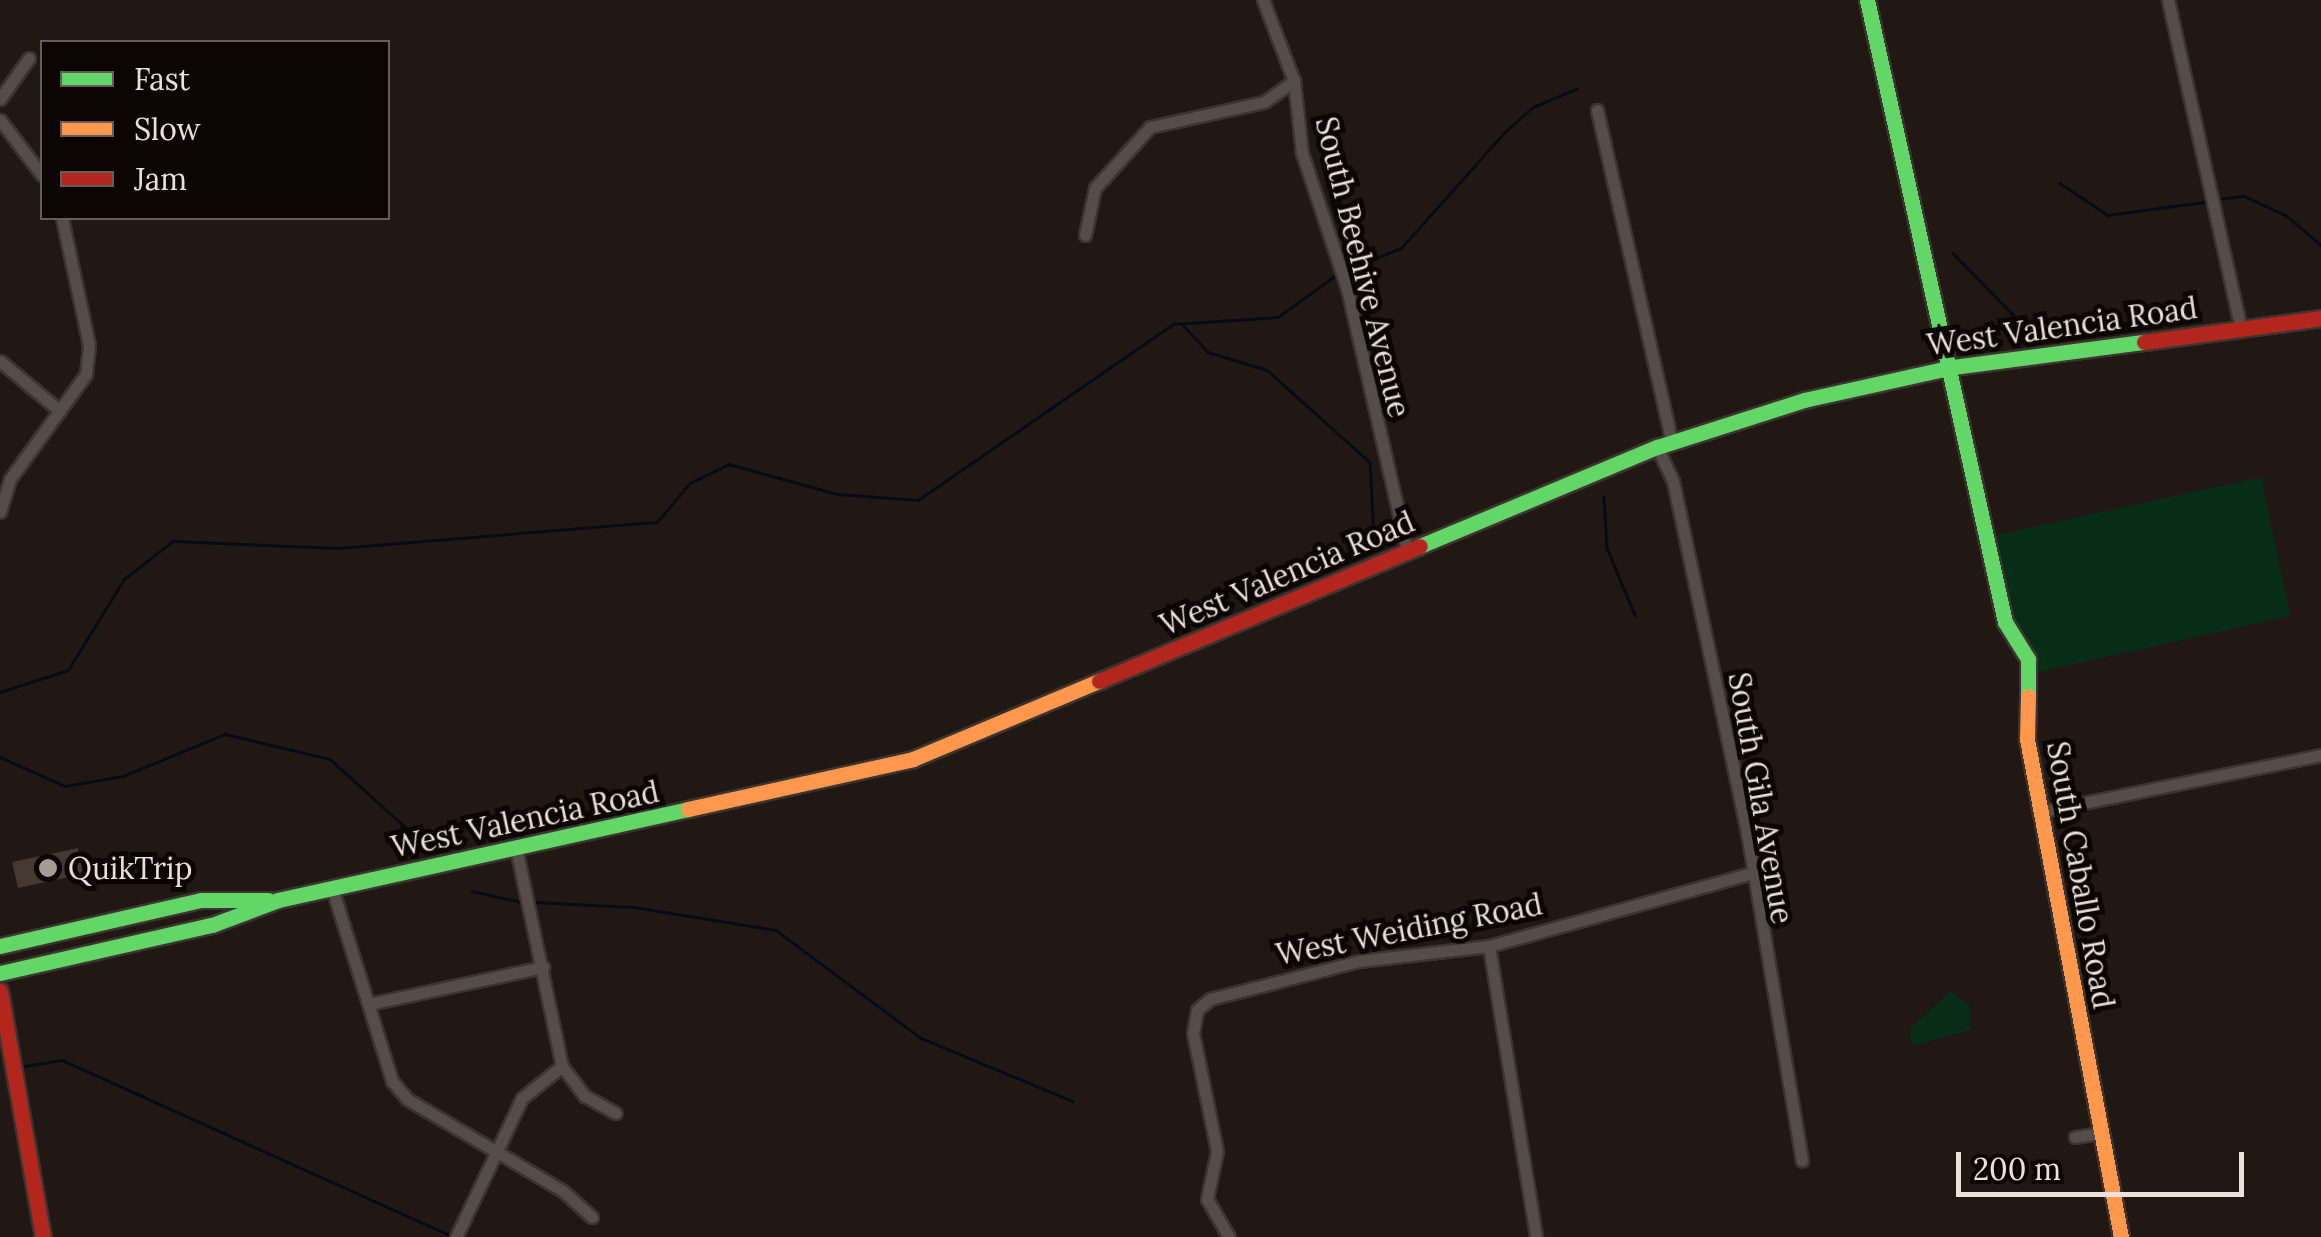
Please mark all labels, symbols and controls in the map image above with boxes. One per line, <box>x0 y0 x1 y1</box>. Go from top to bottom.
legend <box>40 40 390 220</box>
text: Fast <box>134 60 190 98</box>
text: Slow <box>134 110 200 148</box>
street label: South Beehive Avenue <box>1308 113 1418 421</box>
text: Jam <box>134 160 187 198</box>
street label: West Valencia Road <box>1924 289 2200 363</box>
street label: West Valencia Road <box>1154 503 1420 643</box>
street label: South Gila Avenue <box>1721 670 1801 926</box>
street label: South Caballo Road <box>2040 739 2122 1011</box>
street label: West Valencia Road <box>388 773 662 865</box>
place label: QuikTrip <box>68 850 192 886</box>
marker: QuikTrip <box>37 857 59 879</box>
street label: West Weiding Road <box>1273 886 1545 972</box>
scale bar <box>1961 1132 2248 1194</box>
text: 200 m <box>1973 1150 2061 1188</box>

